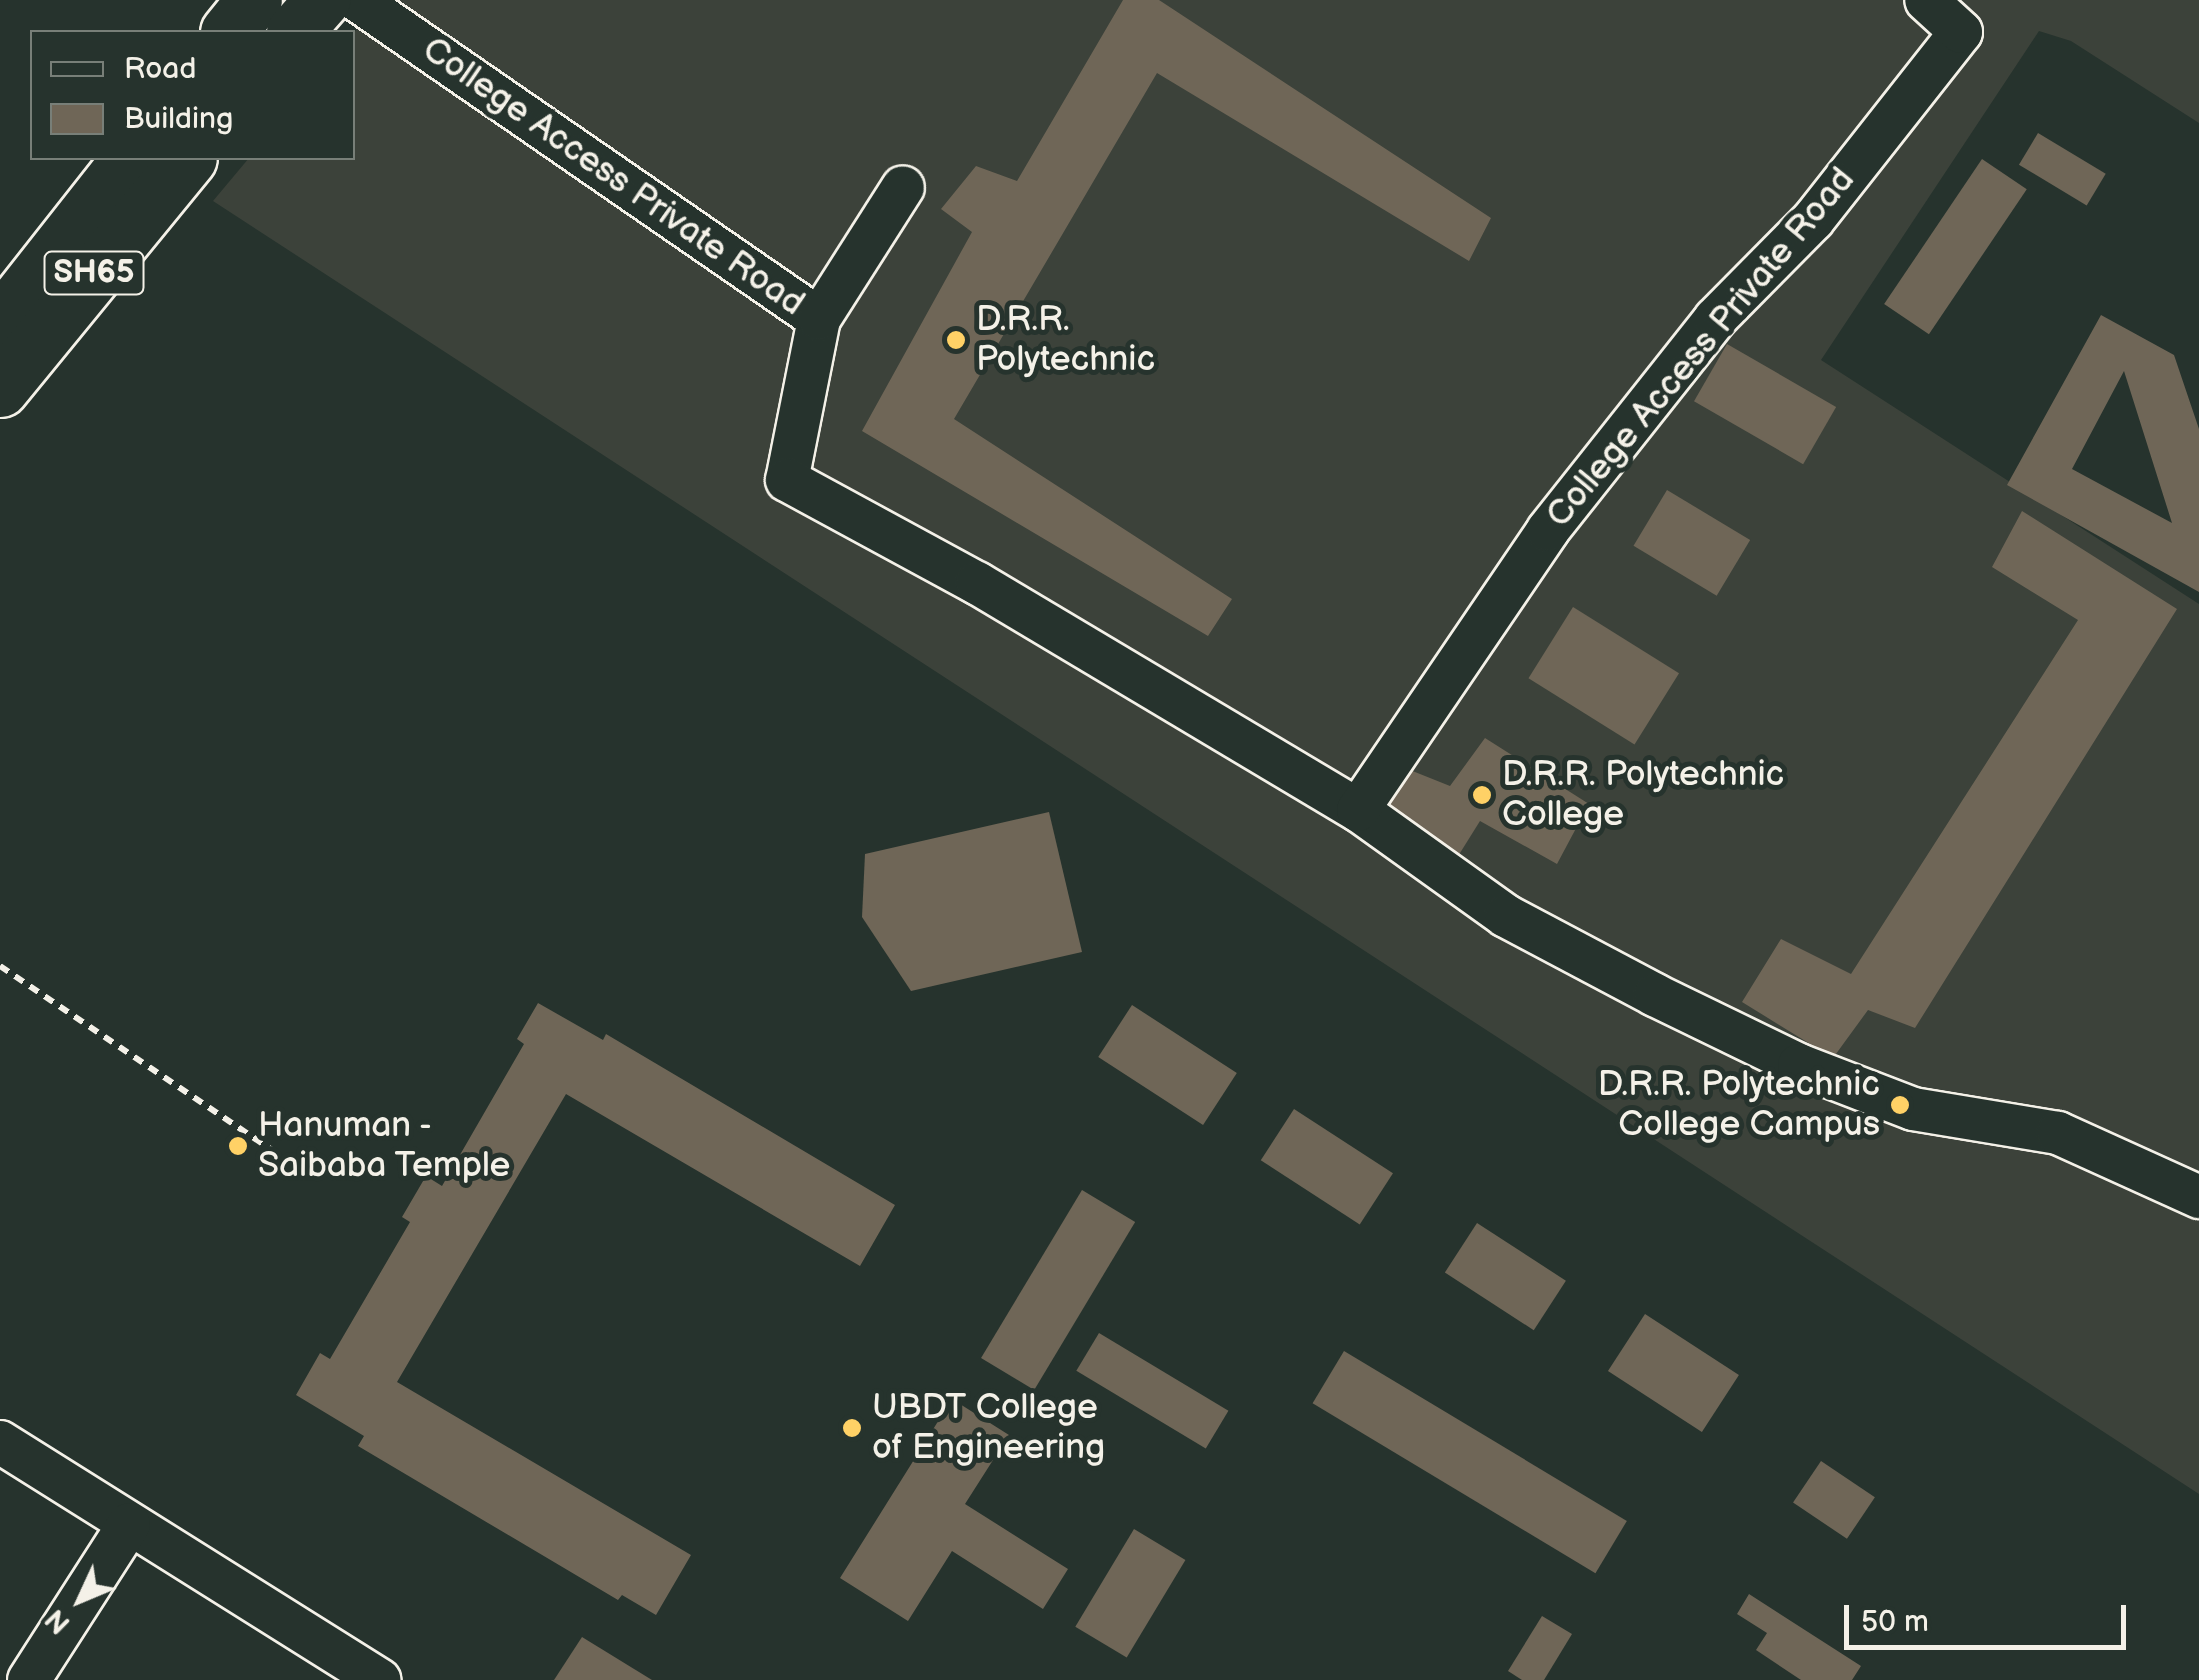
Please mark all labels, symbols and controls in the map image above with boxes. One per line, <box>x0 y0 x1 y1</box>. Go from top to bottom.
street label: College Access Private Road <box>414 29 812 325</box>
legend <box>30 30 355 160</box>
text: Road <box>124 51 197 87</box>
text: Building <box>124 101 233 137</box>
street label: College Access Private Road <box>1538 160 1864 536</box>
road number: SH65 <box>42 246 146 300</box>
place label: D.R.R. Polytechnic <box>976 299 1155 381</box>
marker: D.R.R. Polytechnic <box>945 329 967 351</box>
place label: D.R.R. Polytechnic College <box>1502 754 1784 836</box>
marker: D.R.R. Polytechnic College <box>1471 784 1493 806</box>
place label: D.R.R. Polytechnic College Campus <box>1598 1064 1880 1146</box>
marker: D.R.R. Polytechnic College Campus <box>1889 1094 1911 1116</box>
place label: Hanuman - Saibaba Temple <box>258 1105 511 1187</box>
marker: Hanuman - Saibaba Temple <box>227 1135 249 1157</box>
place label: UBDT College of Engineering <box>872 1387 1105 1469</box>
marker: UBDT College of Engineering <box>841 1417 863 1439</box>
north arrow <box>30 1550 130 1650</box>
scale bar <box>1849 1585 2132 1647</box>
text: N <box>39 1602 77 1640</box>
text: 50 m <box>1861 1604 1929 1640</box>

